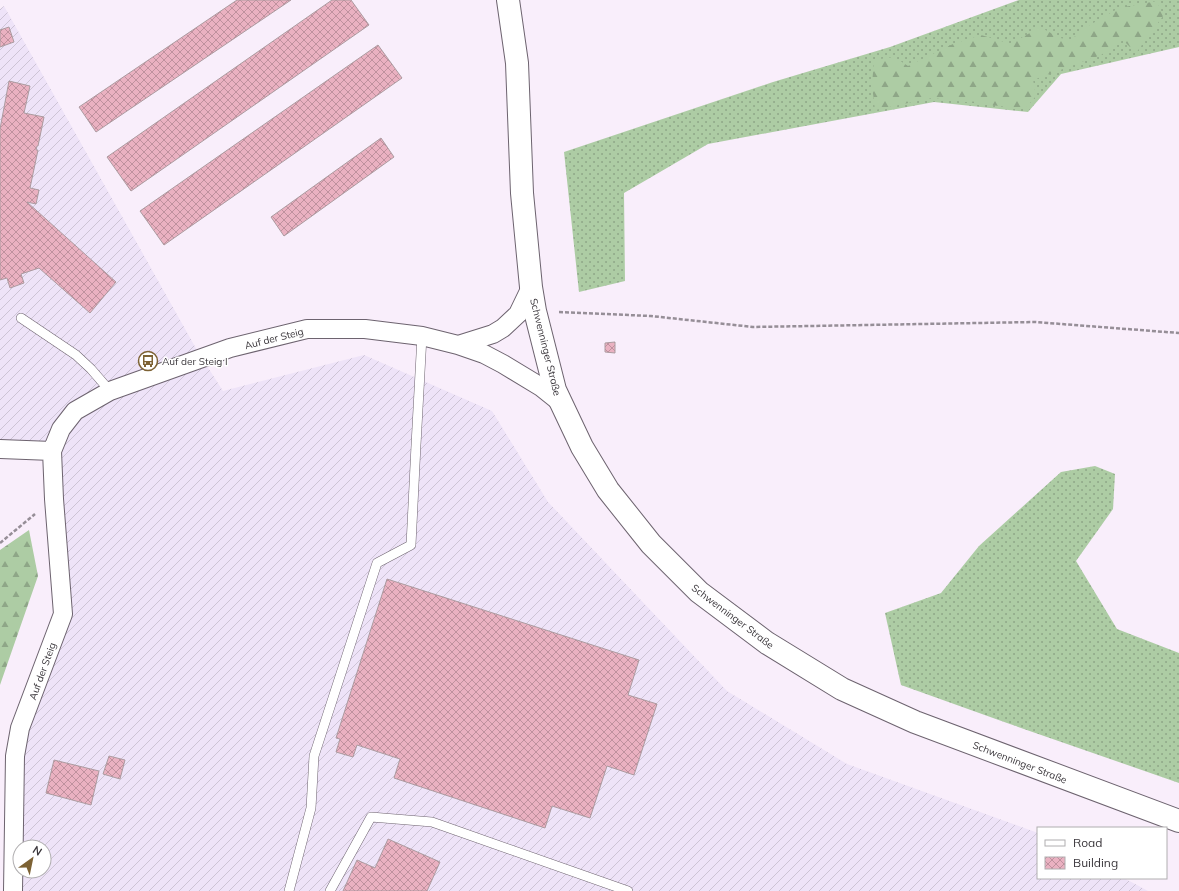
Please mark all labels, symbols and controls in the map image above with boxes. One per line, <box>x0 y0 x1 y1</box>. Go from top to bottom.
street label: Schwenninger Straße <box>527 297 564 397</box>
street label: Auf der Steig <box>243 325 305 352</box>
bus stop icon: Auf der Steig I <box>137 350 159 372</box>
place label: Auf der Steig I <box>162 355 228 368</box>
street label: Schwenninger Straße <box>689 581 776 652</box>
street label: Auf der Steig <box>26 641 59 702</box>
street label: Schwenninger Straße <box>971 739 1069 786</box>
legend <box>1037 827 1167 879</box>
text: Road <box>1073 835 1102 850</box>
north arrow <box>12 839 52 879</box>
text: N <box>30 842 45 859</box>
text: Building <box>1073 855 1118 870</box>

